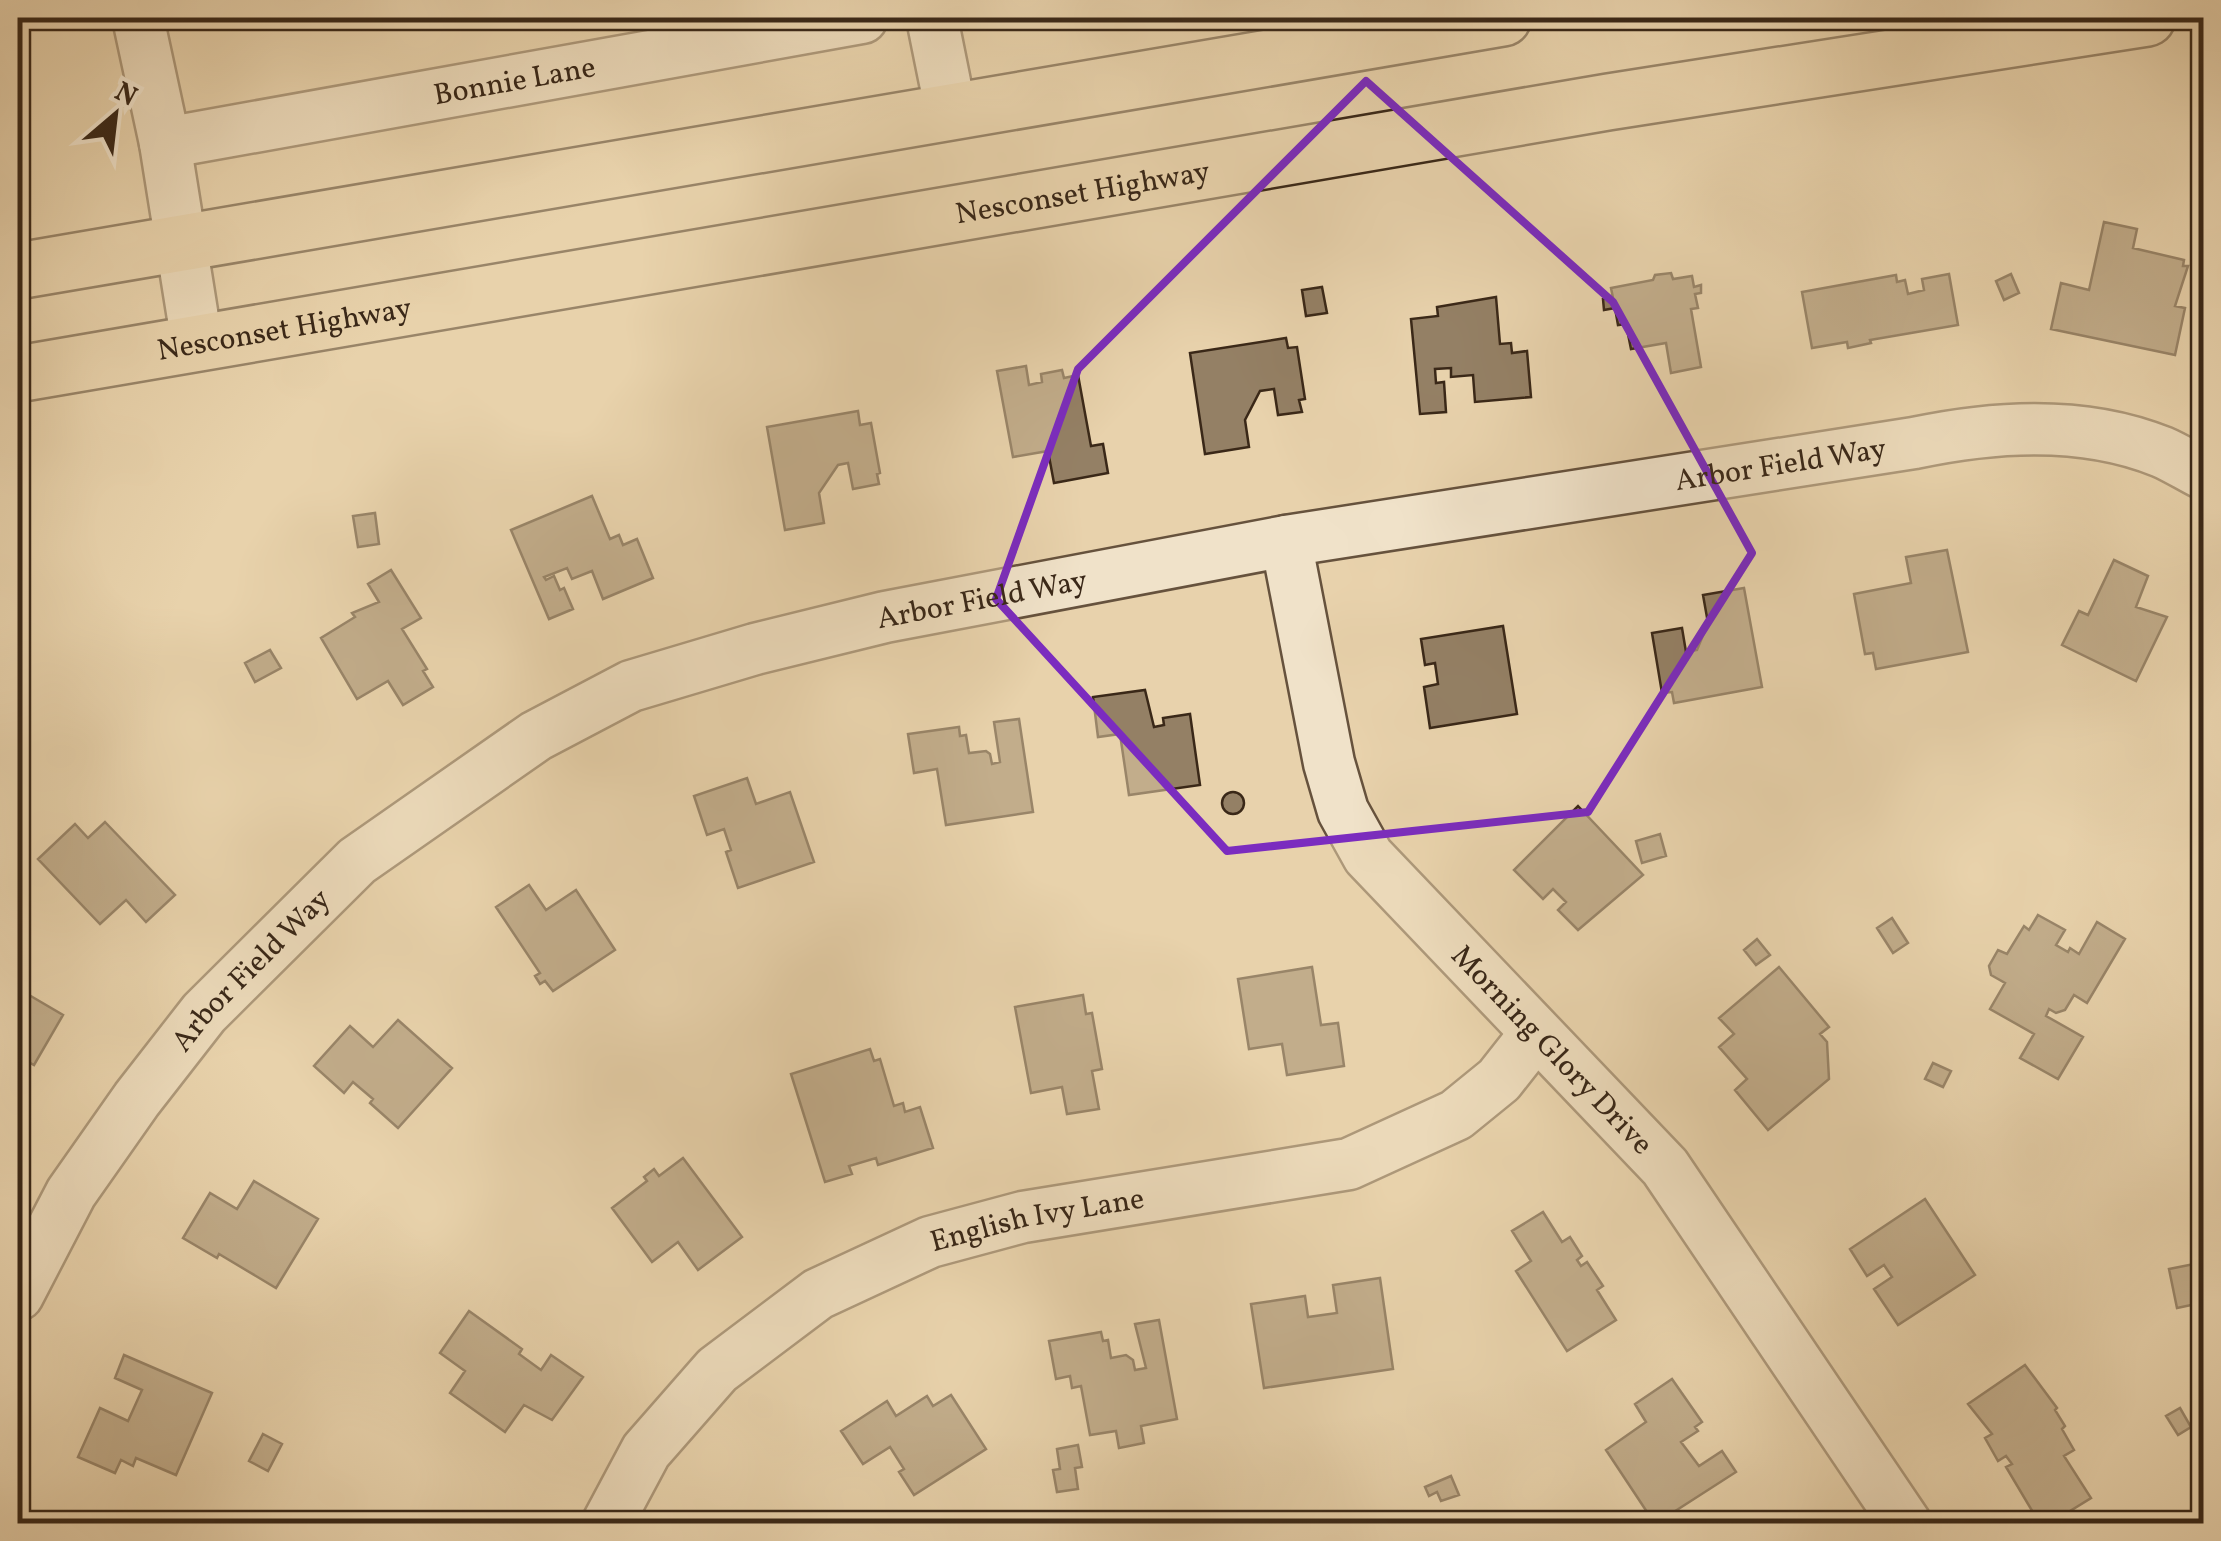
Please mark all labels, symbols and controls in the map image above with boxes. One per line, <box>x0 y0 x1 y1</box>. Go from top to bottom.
street label: Bonnie Lane <box>431 47 599 117</box>
north arrow <box>65 65 165 165</box>
text: N <box>107 73 144 117</box>
street label: Nesconset Highway <box>952 151 1213 236</box>
street label: Nesconset Highway <box>154 288 415 373</box>
street label: Arbor Field Way <box>1672 429 1889 503</box>
street label: Arbor Field Way <box>874 560 1091 641</box>
street label: Arbor Field Way <box>162 880 341 1061</box>
street label: Morning Glory Drive <box>1441 936 1662 1165</box>
street label: English Ivy Lane <box>926 1179 1147 1264</box>

